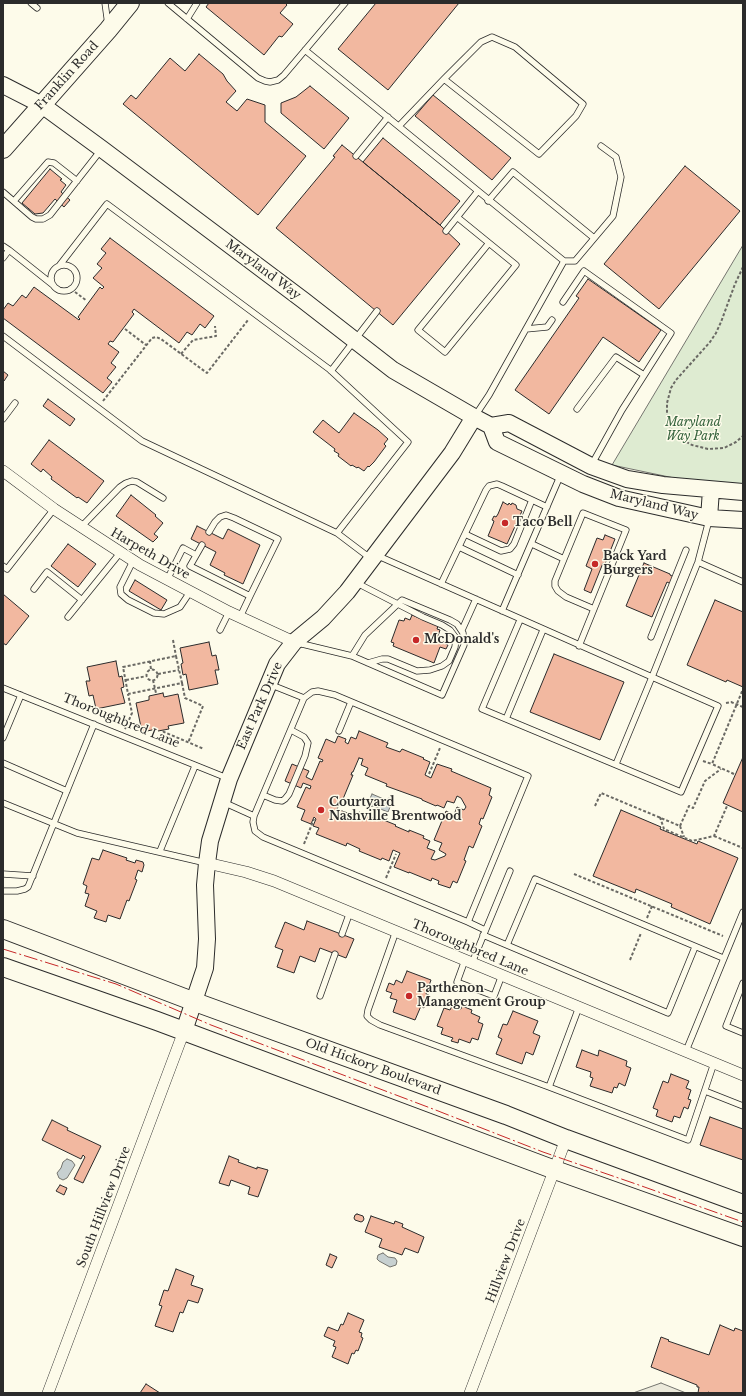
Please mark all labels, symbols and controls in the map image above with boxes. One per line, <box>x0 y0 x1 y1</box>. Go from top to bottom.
street label: Franklin Road <box>32 39 102 113</box>
street label: Maryland Way <box>223 237 303 303</box>
park label: Maryland Way Park <box>665 416 721 444</box>
street label: Maryland Way <box>608 487 700 523</box>
place label: Taco Bell <box>513 516 572 530</box>
marker: Taco Bell <box>500 518 510 528</box>
street label: Harpeth Drive <box>108 526 192 582</box>
place label: Back Yard Burgers <box>603 550 667 578</box>
marker: Back Yard Burgers <box>590 559 600 569</box>
place label: McDonald's <box>424 633 499 647</box>
marker: McDonald's <box>411 635 421 645</box>
street label: East Park Drive <box>234 660 286 752</box>
street label: Thoroughbred Lane <box>60 691 182 751</box>
place label: Courtyard Nashville Brentwood <box>329 796 462 824</box>
marker: Courtyard Nashville Brentwood <box>316 805 326 815</box>
street label: Thoroughbred Lane <box>410 917 530 979</box>
place label: Parthenon Management Group <box>417 982 546 1010</box>
marker: Parthenon Management Group <box>404 991 414 1001</box>
street label: Old Hickory Boulevard <box>303 1036 443 1098</box>
street label: South Hillview Drive <box>74 1144 134 1270</box>
street label: Hillview Drive <box>483 1217 529 1305</box>

